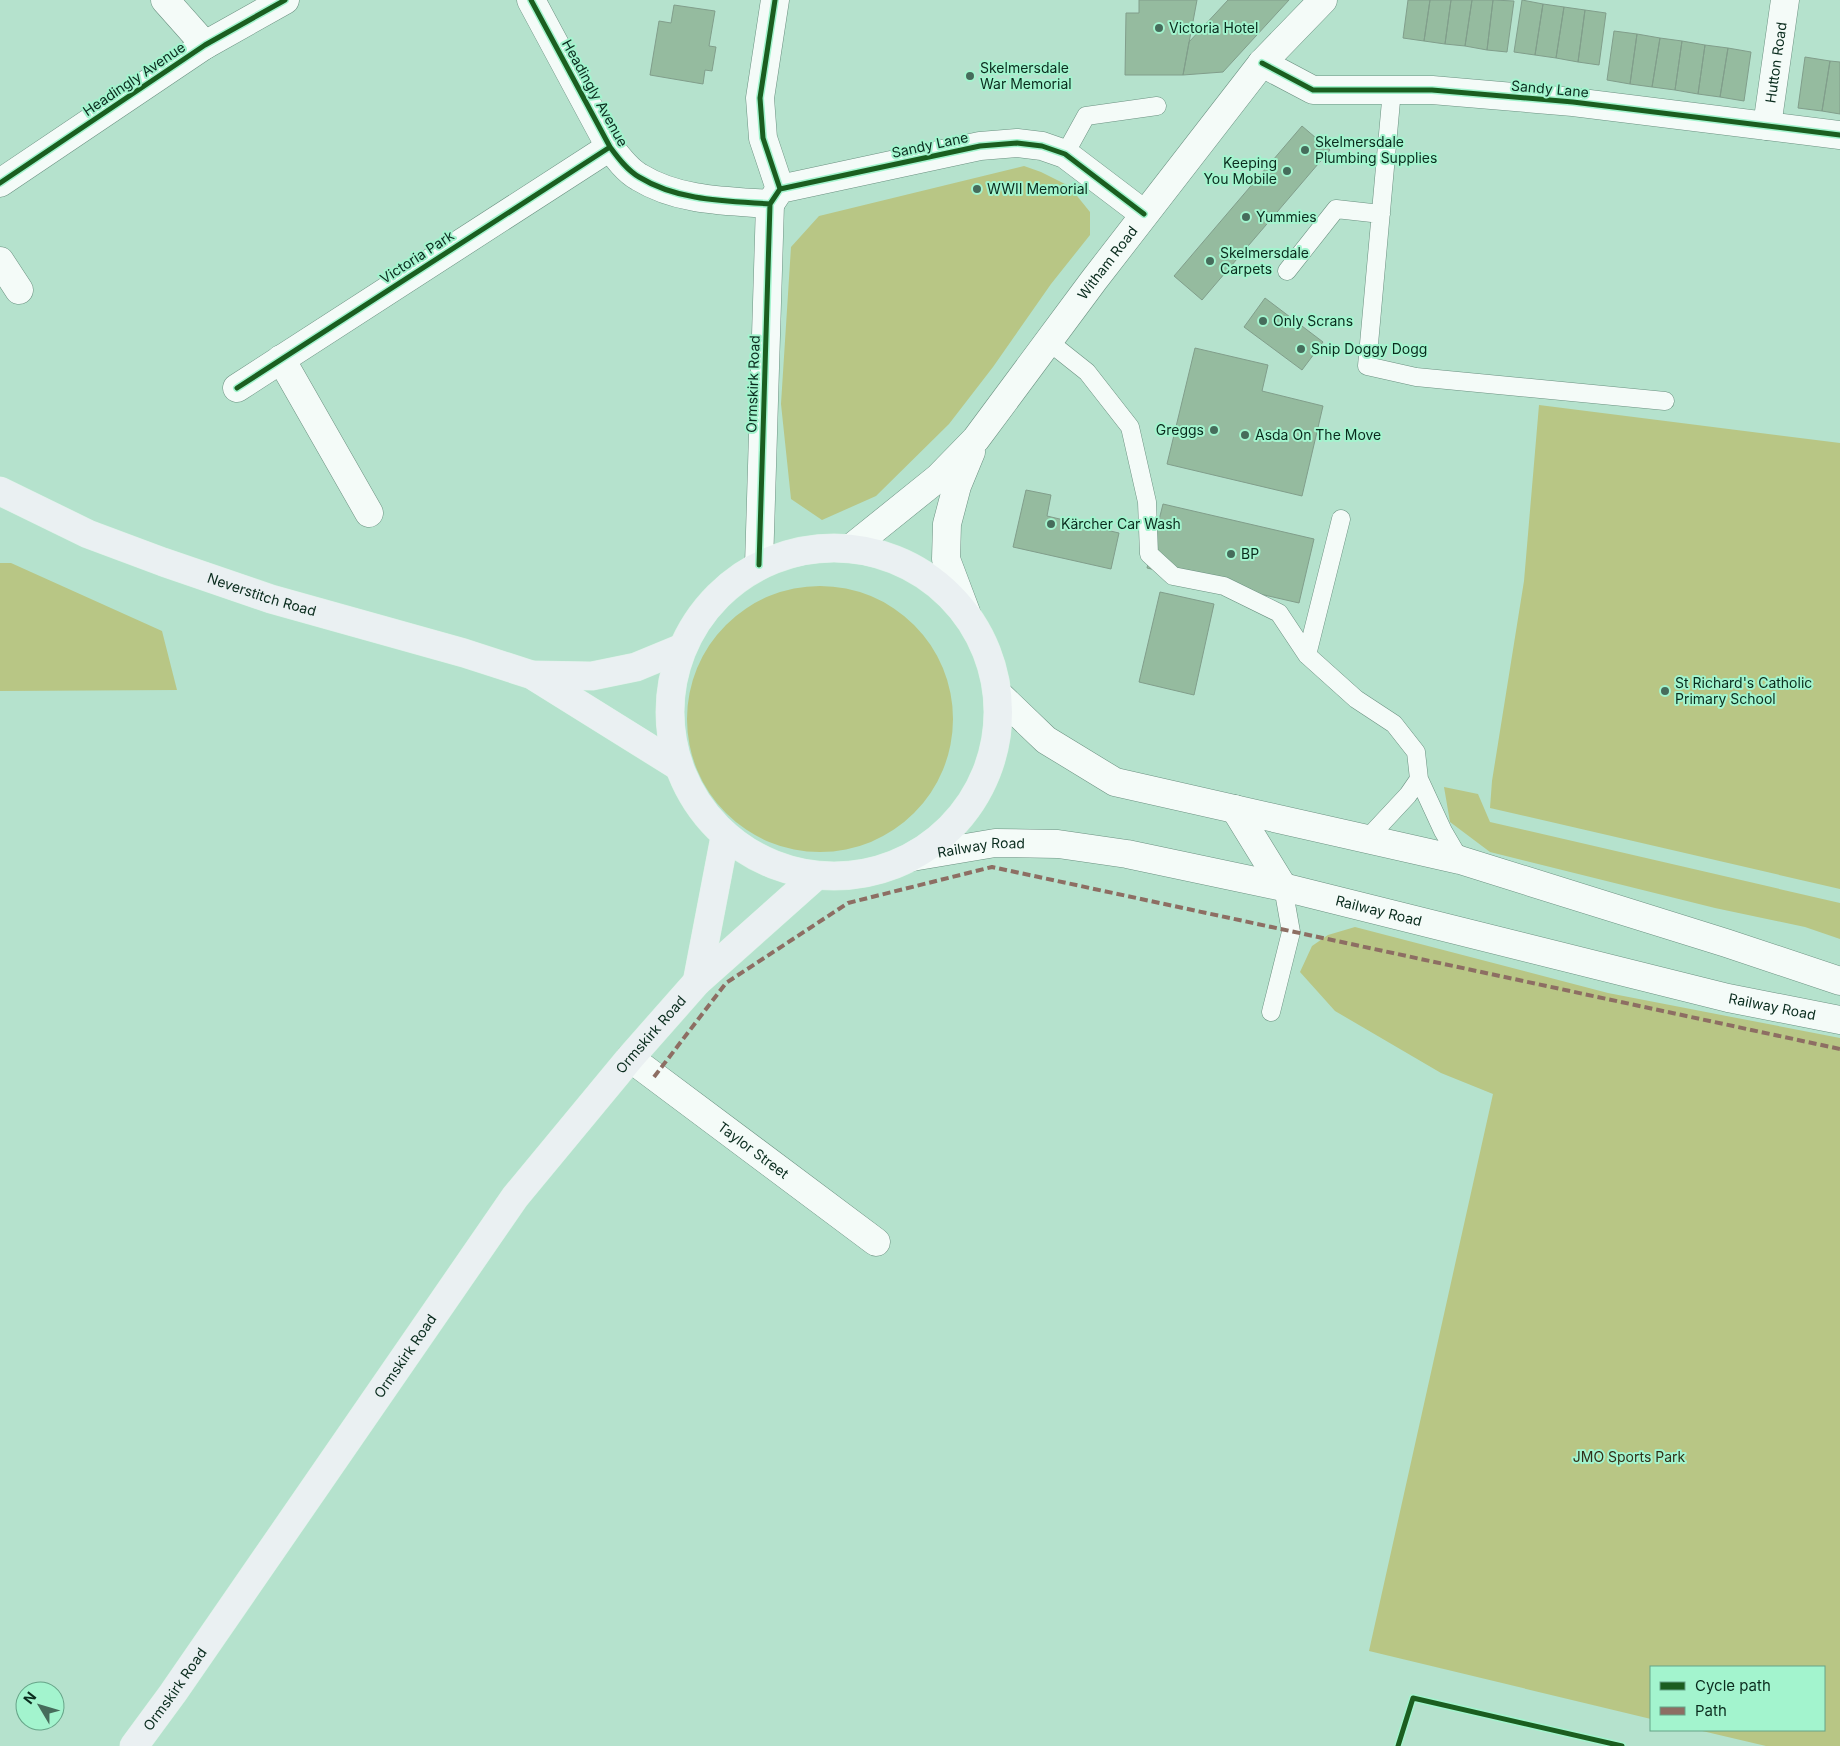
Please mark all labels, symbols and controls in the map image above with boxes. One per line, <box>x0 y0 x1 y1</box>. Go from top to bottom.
place label: Victoria Hotel <box>1169 19 1258 36</box>
street label: Hutton Road <box>1761 21 1790 104</box>
marker: Victoria Hotel <box>1153 22 1165 34</box>
street label: Headingly Avenue <box>559 36 632 149</box>
street label: Headingly Avenue <box>79 38 188 119</box>
place label: Skelmersdale War Memorial <box>980 59 1072 92</box>
marker: Skelmersdale War Memorial <box>964 70 976 82</box>
street label: Sandy Lane <box>1511 77 1590 100</box>
street label: Sandy Lane <box>890 128 970 161</box>
place label: Skelmersdale Plumbing Supplies <box>1315 133 1437 166</box>
marker: Skelmersdale Plumbing Supplies <box>1299 144 1311 156</box>
place label: Keeping You Mobile <box>1203 154 1277 187</box>
marker: Keeping You Mobile <box>1281 165 1293 177</box>
place label: WWII Memorial <box>987 180 1088 197</box>
marker: WWII Memorial <box>971 183 983 195</box>
place label: Yummies <box>1256 208 1317 225</box>
marker: Yummies <box>1240 211 1252 223</box>
street label: Witham Road <box>1074 222 1141 303</box>
street label: Victoria Park <box>377 226 457 287</box>
place label: Skelmersdale Carpets <box>1220 244 1309 277</box>
marker: Skelmersdale Carpets <box>1204 255 1216 267</box>
place label: Only Scrans <box>1273 312 1353 329</box>
marker: Only Scrans <box>1257 315 1269 327</box>
street label: Ormskirk Road <box>742 335 763 433</box>
place label: Snip Doggy Dogg <box>1311 340 1427 357</box>
marker: Snip Doggy Dogg <box>1295 343 1307 355</box>
place label: Greggs <box>1156 421 1204 438</box>
marker: Greggs <box>1208 424 1220 436</box>
place label: Asda On The Move <box>1255 426 1381 443</box>
marker: Asda On The Move <box>1239 429 1251 441</box>
place label: Kärcher Car Wash <box>1061 515 1181 532</box>
marker: Kärcher Car Wash <box>1045 518 1057 530</box>
place label: BP <box>1241 545 1259 562</box>
marker: BP <box>1225 548 1237 560</box>
street label: Neverstitch Road <box>205 569 318 619</box>
place label: St Richard's Catholic Primary School <box>1675 674 1812 707</box>
marker: St Richard's Catholic Primary School <box>1659 685 1671 697</box>
street label: Railway Road <box>936 834 1025 861</box>
street label: Railway Road <box>1334 891 1424 929</box>
street label: Railway Road <box>1727 989 1817 1023</box>
street label: Ormskirk Road <box>612 992 689 1077</box>
street label: Taylor Street <box>715 1118 793 1182</box>
street label: Ormskirk Road <box>370 1311 440 1401</box>
park label: JMO Sports Park <box>1573 1448 1686 1465</box>
street label: Ormskirk Road <box>139 1644 210 1734</box>
legend <box>1650 1666 1825 1731</box>
text: Cycle path <box>1695 1676 1771 1695</box>
north arrow <box>15 1681 65 1731</box>
text: N <box>19 1688 39 1707</box>
text: Path <box>1695 1701 1727 1720</box>

